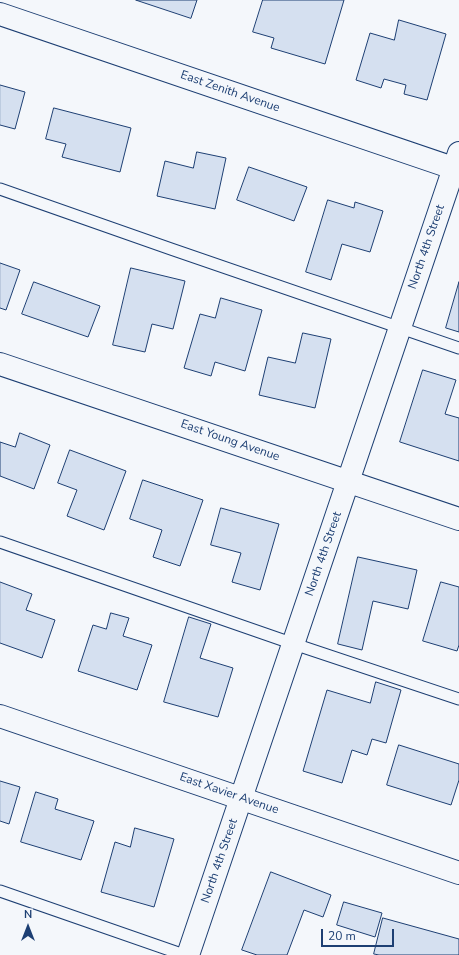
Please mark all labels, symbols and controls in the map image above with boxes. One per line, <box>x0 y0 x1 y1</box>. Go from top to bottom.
street label: East Zenith Avenue <box>178 68 282 116</box>
street label: North 4th Street <box>406 203 448 291</box>
street label: East Young Avenue <box>179 417 281 465</box>
street label: North 4th Street <box>303 510 345 598</box>
street label: East Xavier Avenue <box>178 770 280 818</box>
street label: North 4th Street <box>199 817 241 905</box>
north arrow <box>8 907 48 947</box>
text: N <box>24 907 32 922</box>
scale bar <box>323 921 396 947</box>
text: 20 m <box>328 928 356 944</box>

